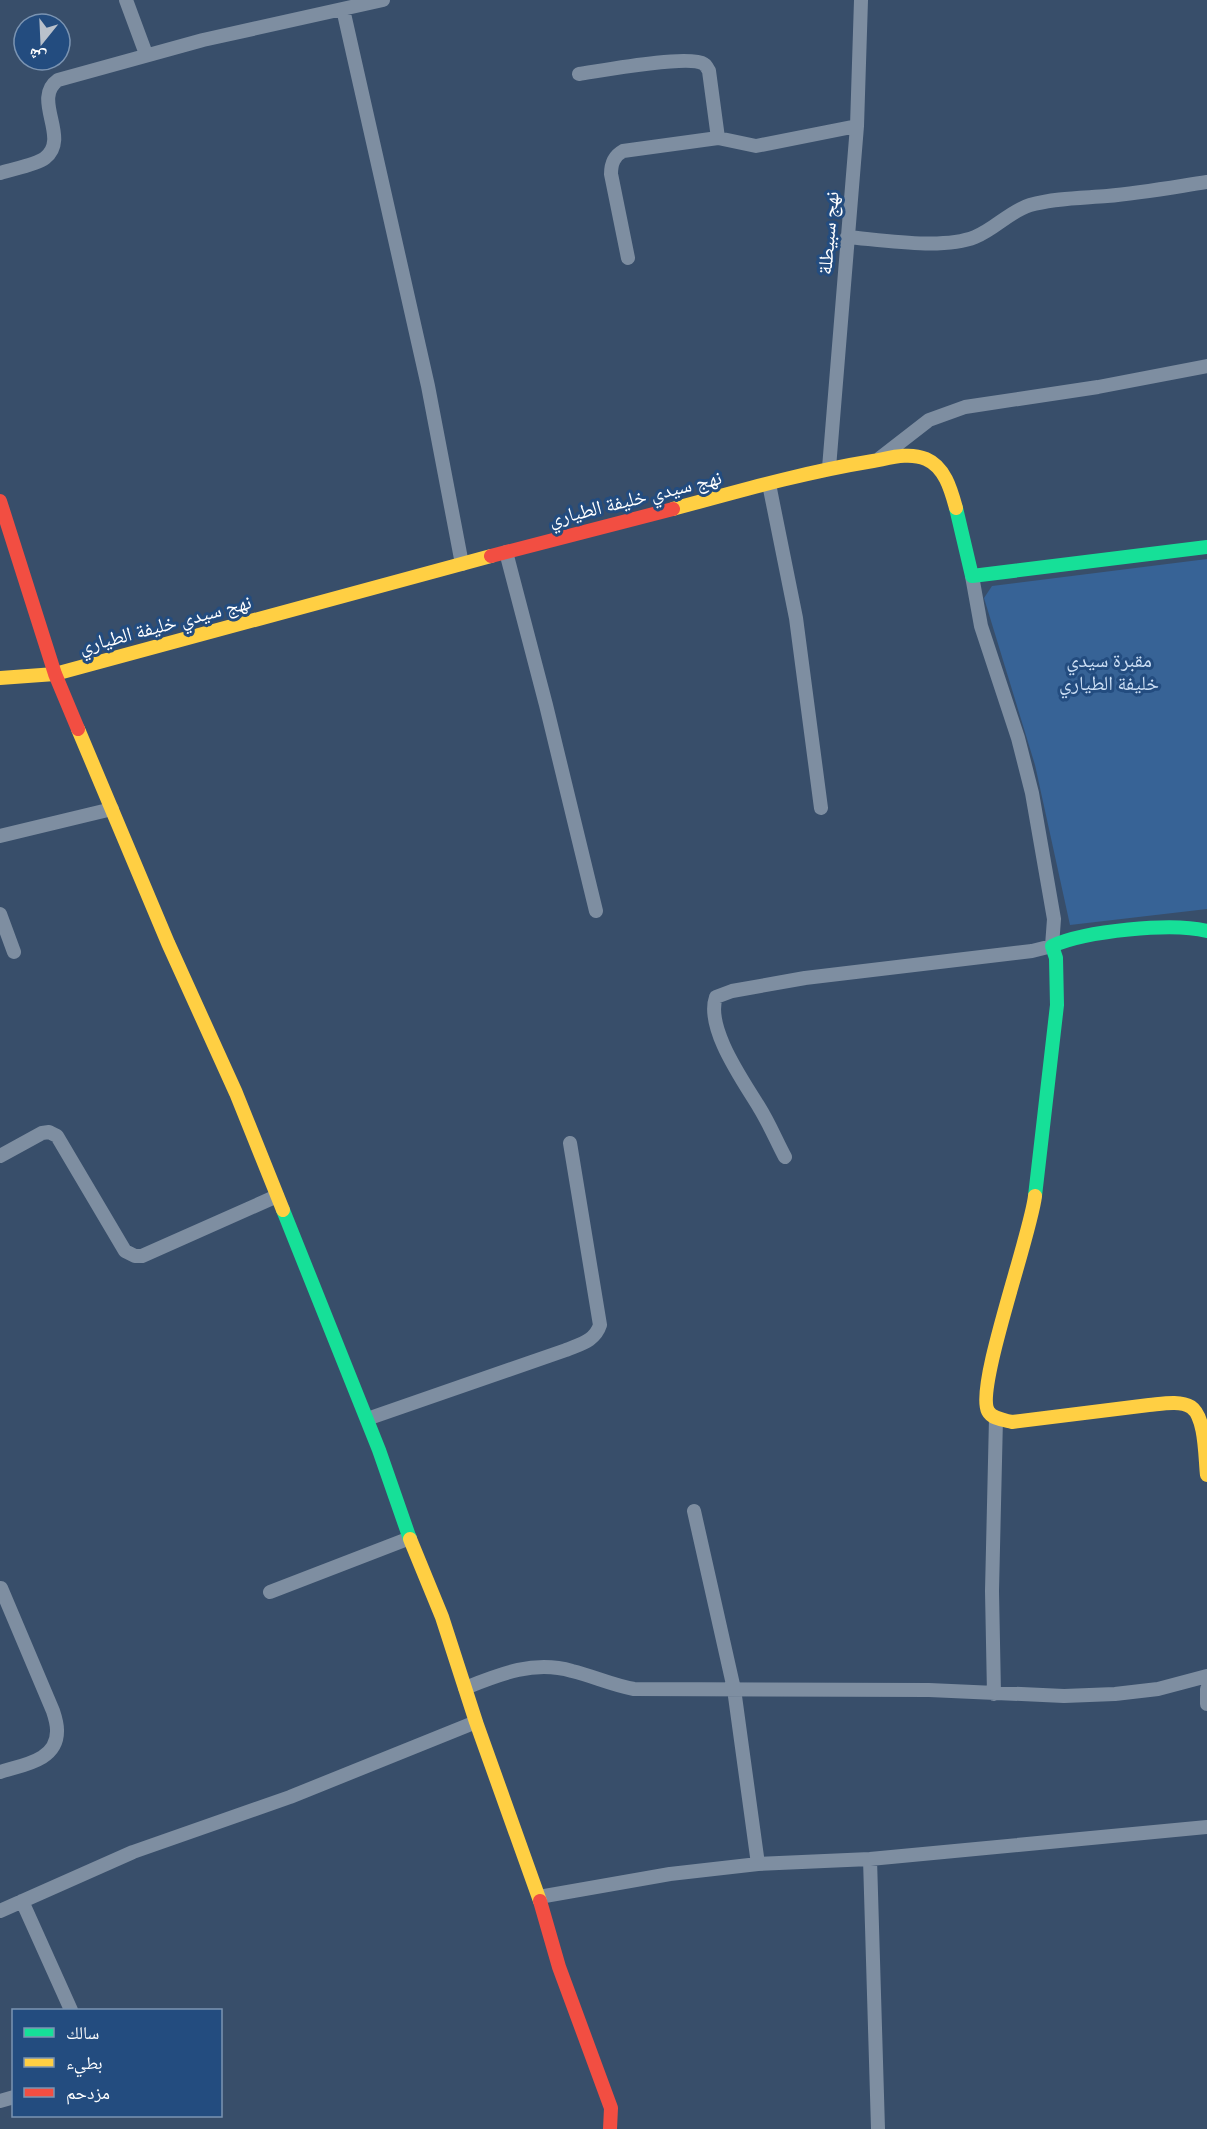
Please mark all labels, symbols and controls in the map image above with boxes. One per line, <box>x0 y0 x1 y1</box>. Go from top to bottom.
north arrow <box>12 12 72 72</box>
text: ش <box>26 44 49 67</box>
street label: نهج سبيطلة <box>812 190 845 276</box>
street label: نهج سيدي خليفة الطياري <box>546 465 725 535</box>
street label: نهج سيدي خليفة الطياري <box>76 589 255 663</box>
park label: مقبرة سيدي خليفة الطياري <box>1059 648 1159 699</box>
legend <box>12 2009 222 2117</box>
text: سالك <box>66 2022 99 2044</box>
text: بطيء <box>66 2052 103 2078</box>
text: مزدحم <box>66 2082 110 2105</box>

